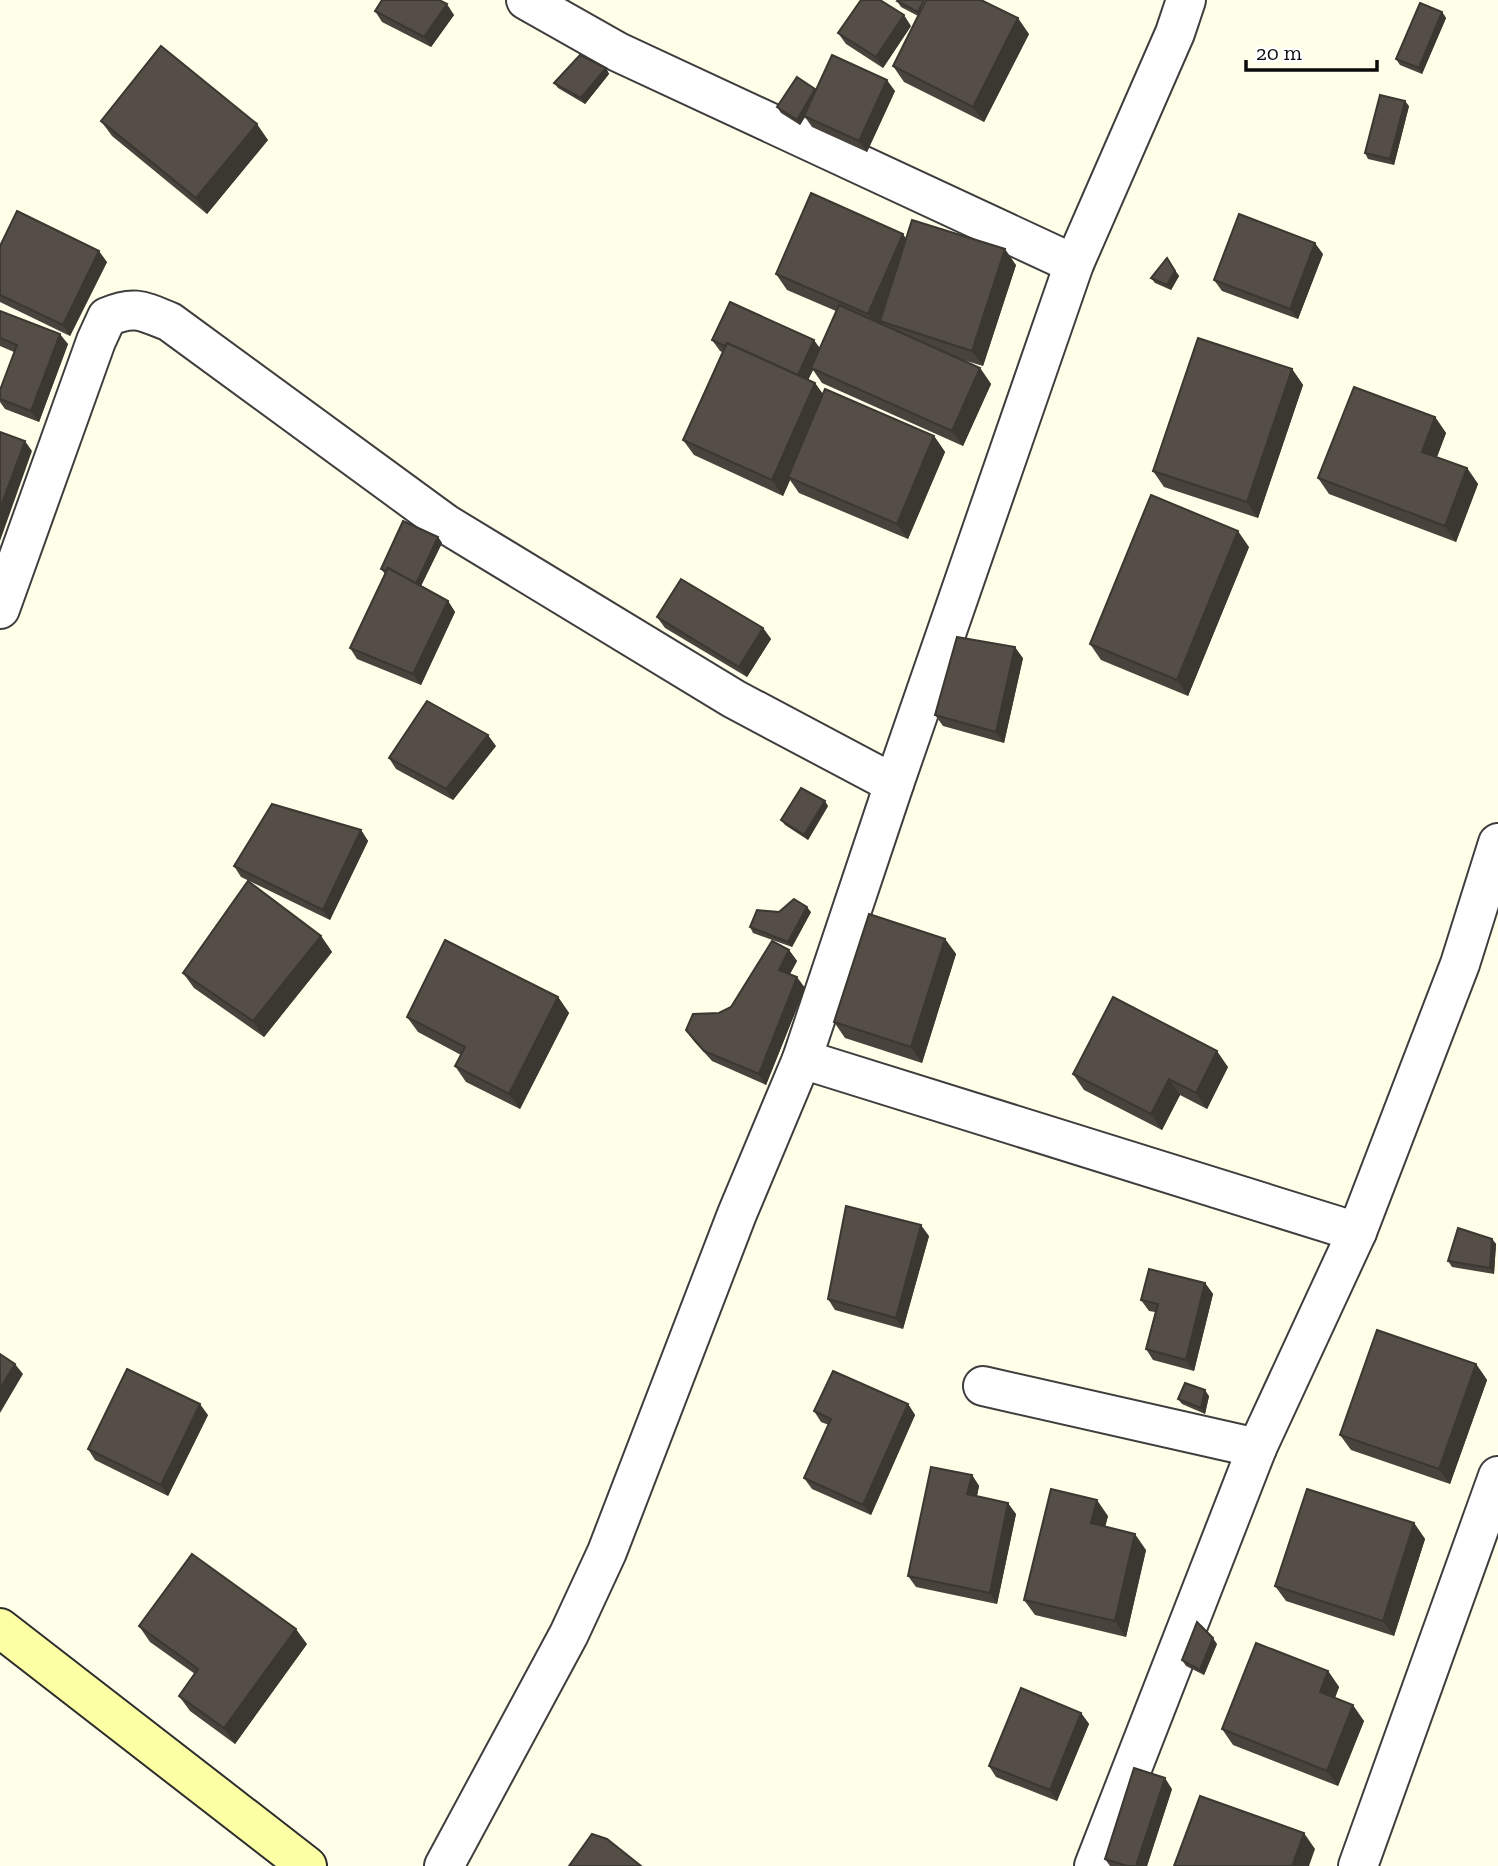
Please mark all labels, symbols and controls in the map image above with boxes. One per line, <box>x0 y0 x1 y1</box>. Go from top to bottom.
scale bar <box>1246 28 1377 72</box>
text: 20 m <box>1256 40 1302 65</box>

